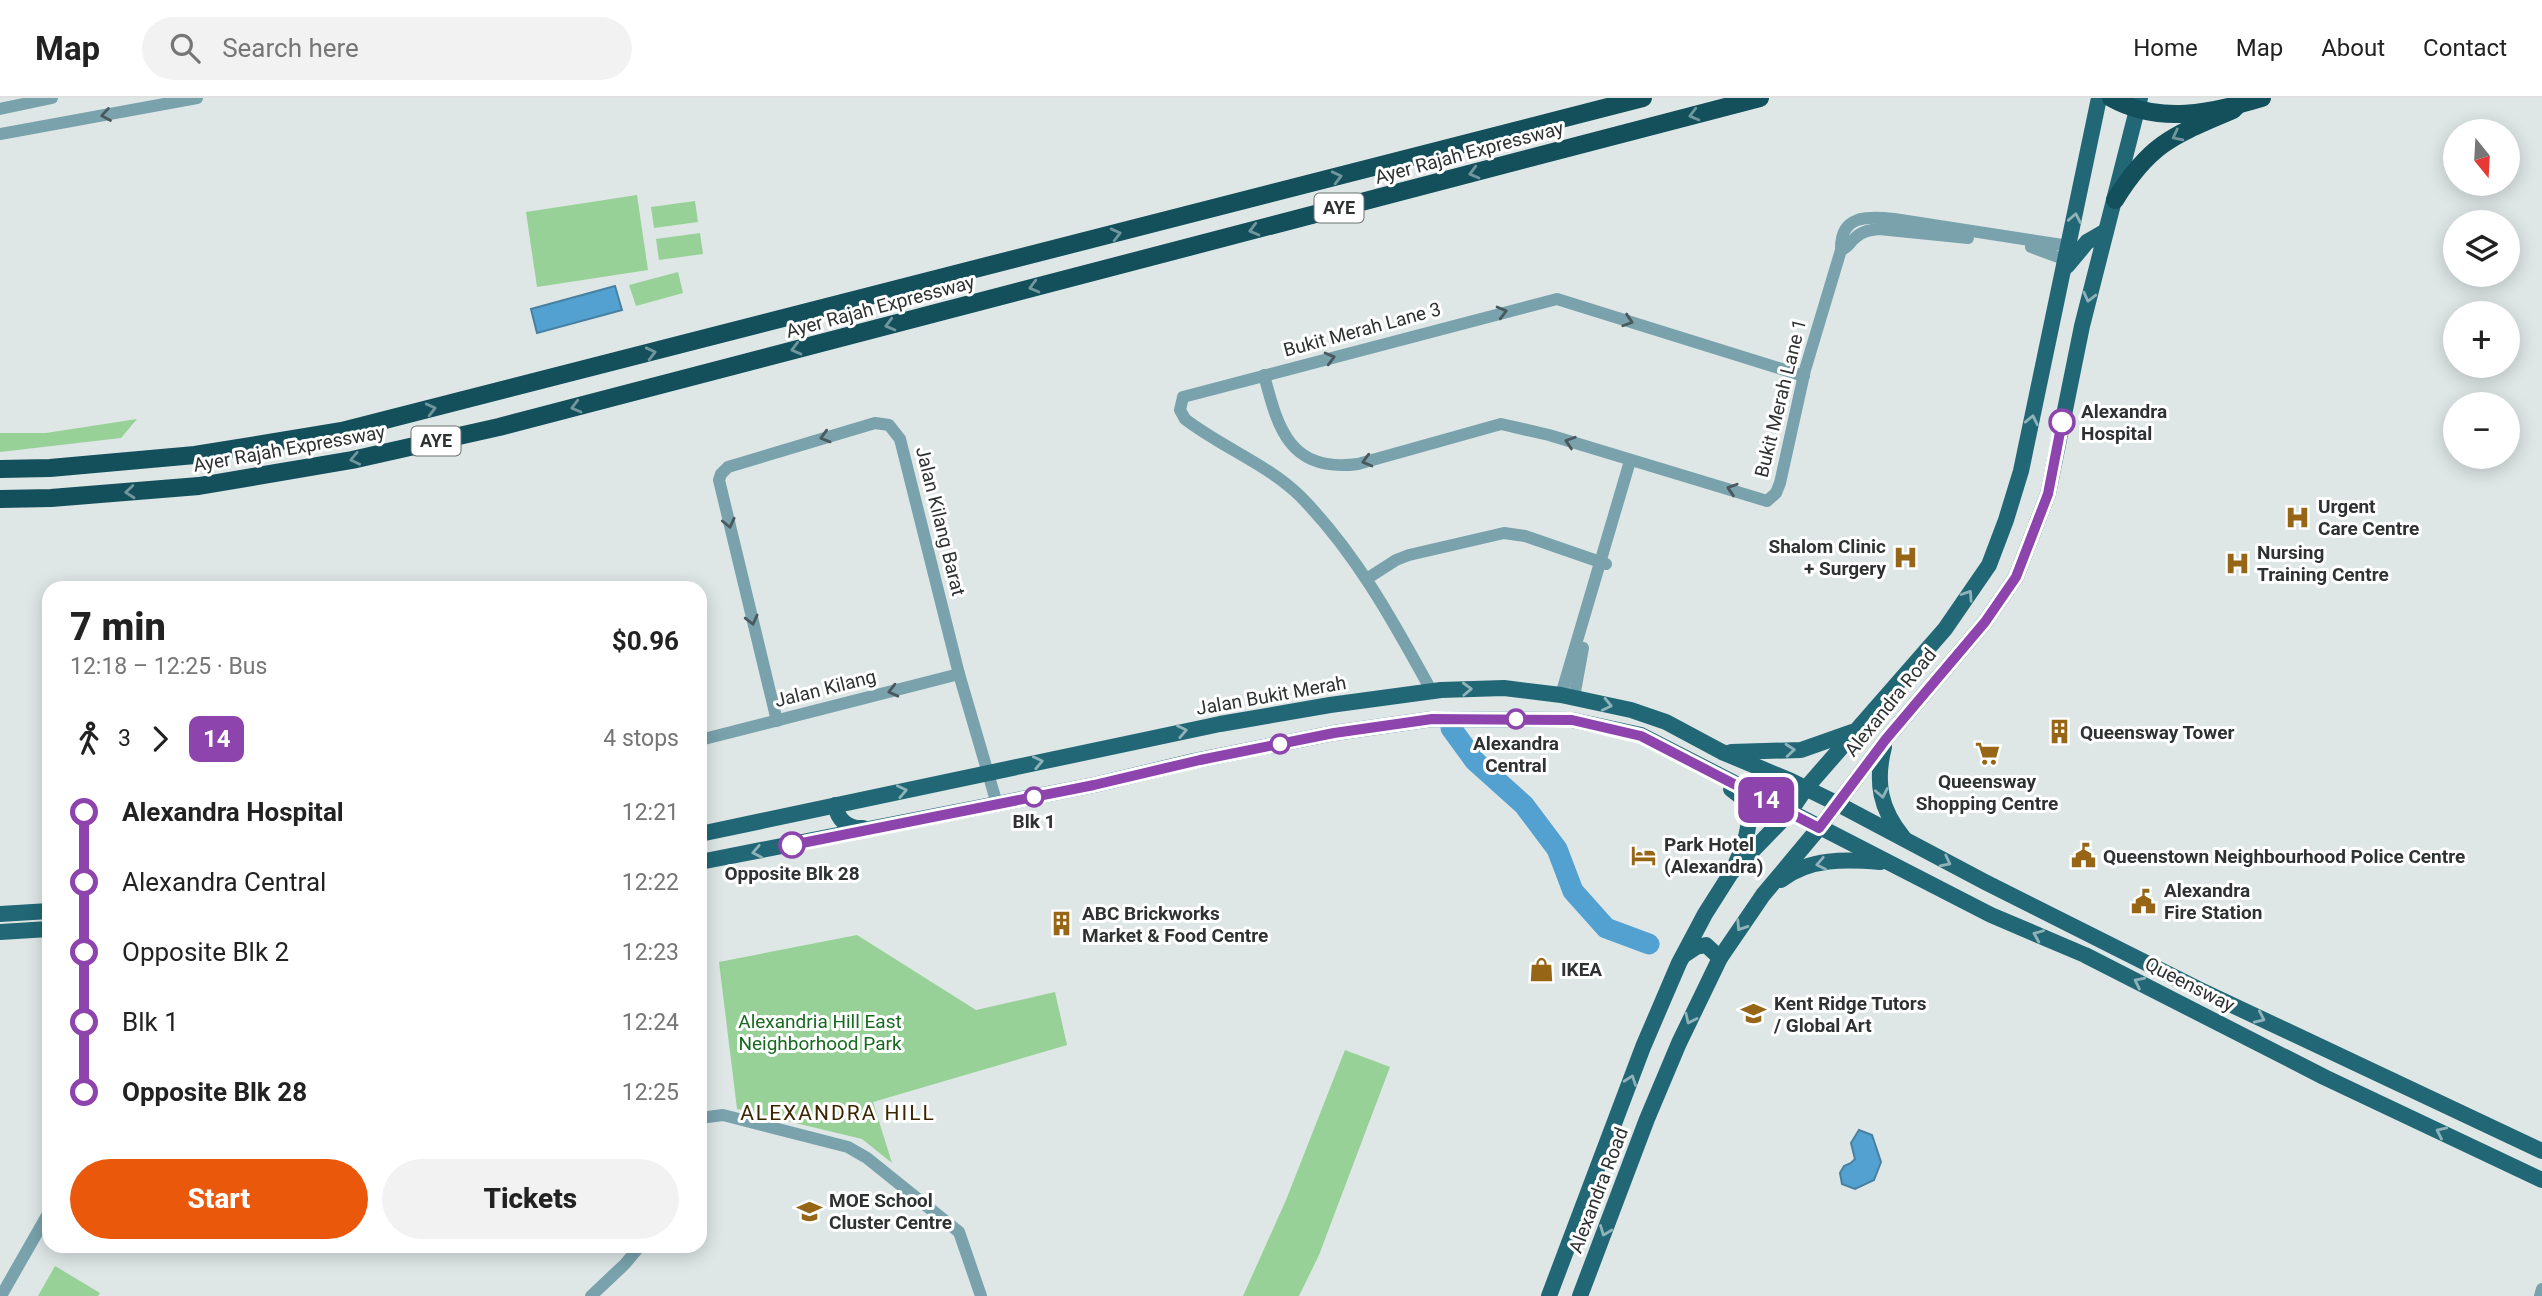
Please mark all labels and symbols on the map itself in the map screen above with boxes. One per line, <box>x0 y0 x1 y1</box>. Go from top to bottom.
one-way arrow <box>100 106 112 121</box>
one-way arrow <box>1688 107 1700 121</box>
street label: Ayer Rajah Expressway <box>1372 116 1566 189</box>
north arrow <box>2443 119 2520 196</box>
one-way arrow <box>2172 127 2185 141</box>
one-way arrow <box>1468 165 1480 179</box>
one-way arrow <box>1331 171 1343 185</box>
road number: AYE <box>1314 194 1364 222</box>
one-way arrow <box>2067 212 2082 224</box>
one-way arrow <box>1248 222 1260 236</box>
one-way arrow <box>1110 228 1122 242</box>
street label: Ayer Rajah Expressway <box>783 270 977 343</box>
one-way arrow <box>1028 279 1040 294</box>
one-way arrow <box>2083 291 2097 303</box>
street label: Bukit Merah Lane 3 <box>1281 297 1443 362</box>
one-way arrow <box>1496 306 1508 320</box>
one-way arrow <box>1622 312 1634 327</box>
one-way arrow <box>884 317 896 331</box>
street label: Bukit Merah Lane 1 <box>1750 317 1811 480</box>
one-way arrow <box>790 341 802 355</box>
one-way arrow <box>645 347 657 361</box>
one-way arrow <box>1324 352 1336 366</box>
one-way arrow <box>570 399 582 413</box>
place label: Alexandra Hospital <box>2081 400 2167 445</box>
one-way arrow <box>424 403 436 417</box>
marker: Alexandra Hospital <box>2049 409 2075 435</box>
one-way arrow <box>2023 414 2038 426</box>
street label: Ayer Rajah Expressway <box>191 420 387 477</box>
road number: AYE <box>412 426 460 456</box>
one-way arrow <box>819 429 831 444</box>
one-way arrow <box>1565 436 1577 450</box>
street label: Jalan Kilang Barat <box>911 444 970 598</box>
one-way arrow <box>349 450 361 465</box>
one-way arrow <box>1361 453 1373 467</box>
one-way arrow <box>1726 483 1738 497</box>
one-way arrow <box>124 484 135 499</box>
place label: Urgent Care Centre <box>2318 495 2419 540</box>
hospital icon: Urgent Care Centre <box>2284 503 2312 531</box>
one-way arrow <box>721 517 735 529</box>
place label: Shalom Clinic + Surgery <box>1768 535 1886 580</box>
place label: Nursing Training Centre <box>2257 541 2389 586</box>
hospital icon: Shalom Clinic + Surgery <box>1892 543 1920 571</box>
hospital icon: Nursing Training Centre <box>2223 549 2251 577</box>
one-way arrow <box>1960 590 1972 603</box>
one-way arrow <box>744 614 758 626</box>
street label: Alexandra Road <box>1840 643 1941 761</box>
street label: Jalan Kilang <box>772 665 878 712</box>
street label: Jalan Bukit Merah <box>1194 671 1348 720</box>
one-way arrow <box>1463 681 1473 697</box>
one-way arrow <box>887 683 899 697</box>
one-way arrow <box>1601 696 1613 711</box>
marker: Alexandra Central <box>1506 709 1526 729</box>
building icon: Queensway Tower <box>2046 718 2074 746</box>
place label: Queensway Tower <box>2080 721 2235 744</box>
one-way arrow <box>1176 725 1188 740</box>
place label: Alexandra Central <box>1473 732 1559 777</box>
unlabelled marker <box>1270 734 1290 754</box>
supermarket icon: Queensway Shopping Centre <box>1973 739 2001 767</box>
one-way arrow <box>1785 743 1796 758</box>
one-way arrow <box>1032 756 1044 771</box>
place label: Queensway Shopping Centre <box>1916 770 2058 815</box>
line badge: 14 <box>1734 777 1798 823</box>
one-way arrow <box>896 785 908 800</box>
marker: Blk 1 <box>1024 787 1044 807</box>
one-way arrow <box>1874 787 1889 799</box>
place label: Blk 1 <box>1013 810 1055 833</box>
marker: Opposite Blk 28 <box>779 832 805 858</box>
place label: Park Hotel (Alexandra) <box>1664 833 1763 878</box>
hotel icon: Park Hotel (Alexandra) <box>1630 841 1658 869</box>
public building icon: Queenstown Neighbourhood Police Centre <box>2069 842 2097 870</box>
one-way arrow <box>751 843 763 858</box>
place label: Queenstown Neighbourhood Police Centre <box>2103 845 2465 868</box>
one-way arrow <box>1939 853 1951 867</box>
one-way arrow <box>1815 855 1827 870</box>
place label: Opposite Blk 28 <box>724 862 860 885</box>
place label: Alexandra Fire Station <box>2164 879 2262 924</box>
public building icon: Alexandra Fire Station <box>2130 887 2158 915</box>
place label: ABC Brickworks Market & Food Centre <box>1082 902 1268 947</box>
building icon: ABC Brickworks Market & Food Centre <box>1048 910 1076 938</box>
one-way arrow <box>1737 918 1749 931</box>
one-way arrow <box>2032 929 2044 943</box>
street label: Queensway <box>2141 952 2238 1017</box>
shop icon: IKEA <box>1527 955 1555 983</box>
place label: IKEA <box>1561 958 1602 981</box>
one-way arrow <box>2134 976 2146 990</box>
place label: Kent Ridge Tutors / Global Art <box>1773 992 1927 1037</box>
school or university icon: Kent Ridge Tutors / Global Art <box>1740 1000 1768 1028</box>
park label: Alexandria Hill East Neighborhood Park <box>738 1010 902 1055</box>
one-way arrow <box>2253 1010 2265 1024</box>
one-way arrow <box>1684 1012 1698 1024</box>
one-way arrow <box>1622 1074 1636 1086</box>
district label: ALEXANDRA HILL <box>740 1101 936 1125</box>
street label: Alexandra Road <box>1564 1124 1633 1256</box>
one-way arrow <box>2436 1126 2448 1140</box>
place label: MOE School Cluster Centre <box>829 1189 952 1234</box>
school or university icon: MOE School Cluster Centre <box>795 1197 823 1225</box>
one-way arrow <box>1599 1224 1613 1236</box>

